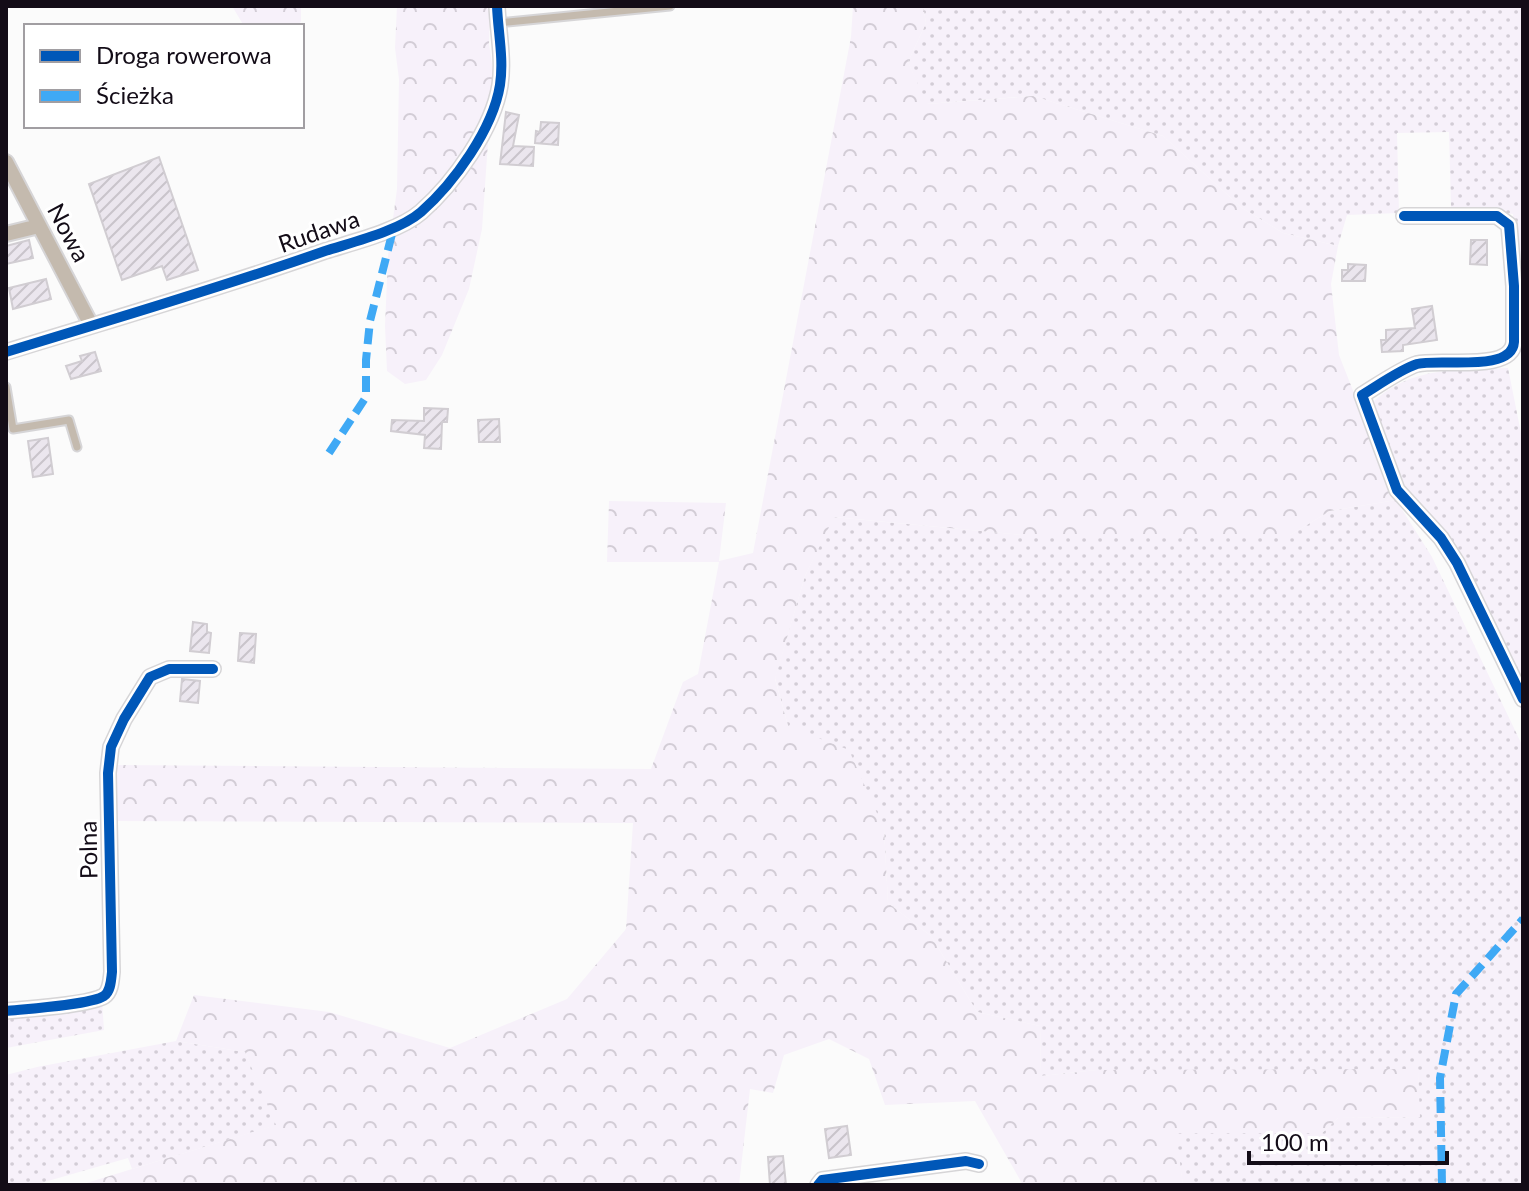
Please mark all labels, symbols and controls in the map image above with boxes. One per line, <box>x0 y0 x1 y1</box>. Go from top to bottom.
legend <box>24 24 304 128</box>
text: Droga rowerowa <box>96 40 272 69</box>
text: Ścieżka <box>96 80 174 109</box>
street label: Nowa <box>42 198 97 266</box>
street label: Rudawa <box>274 203 363 258</box>
street label: Polna <box>72 821 103 879</box>
scale bar <box>1249 1115 1447 1165</box>
text: 100 m <box>1261 1127 1329 1156</box>

